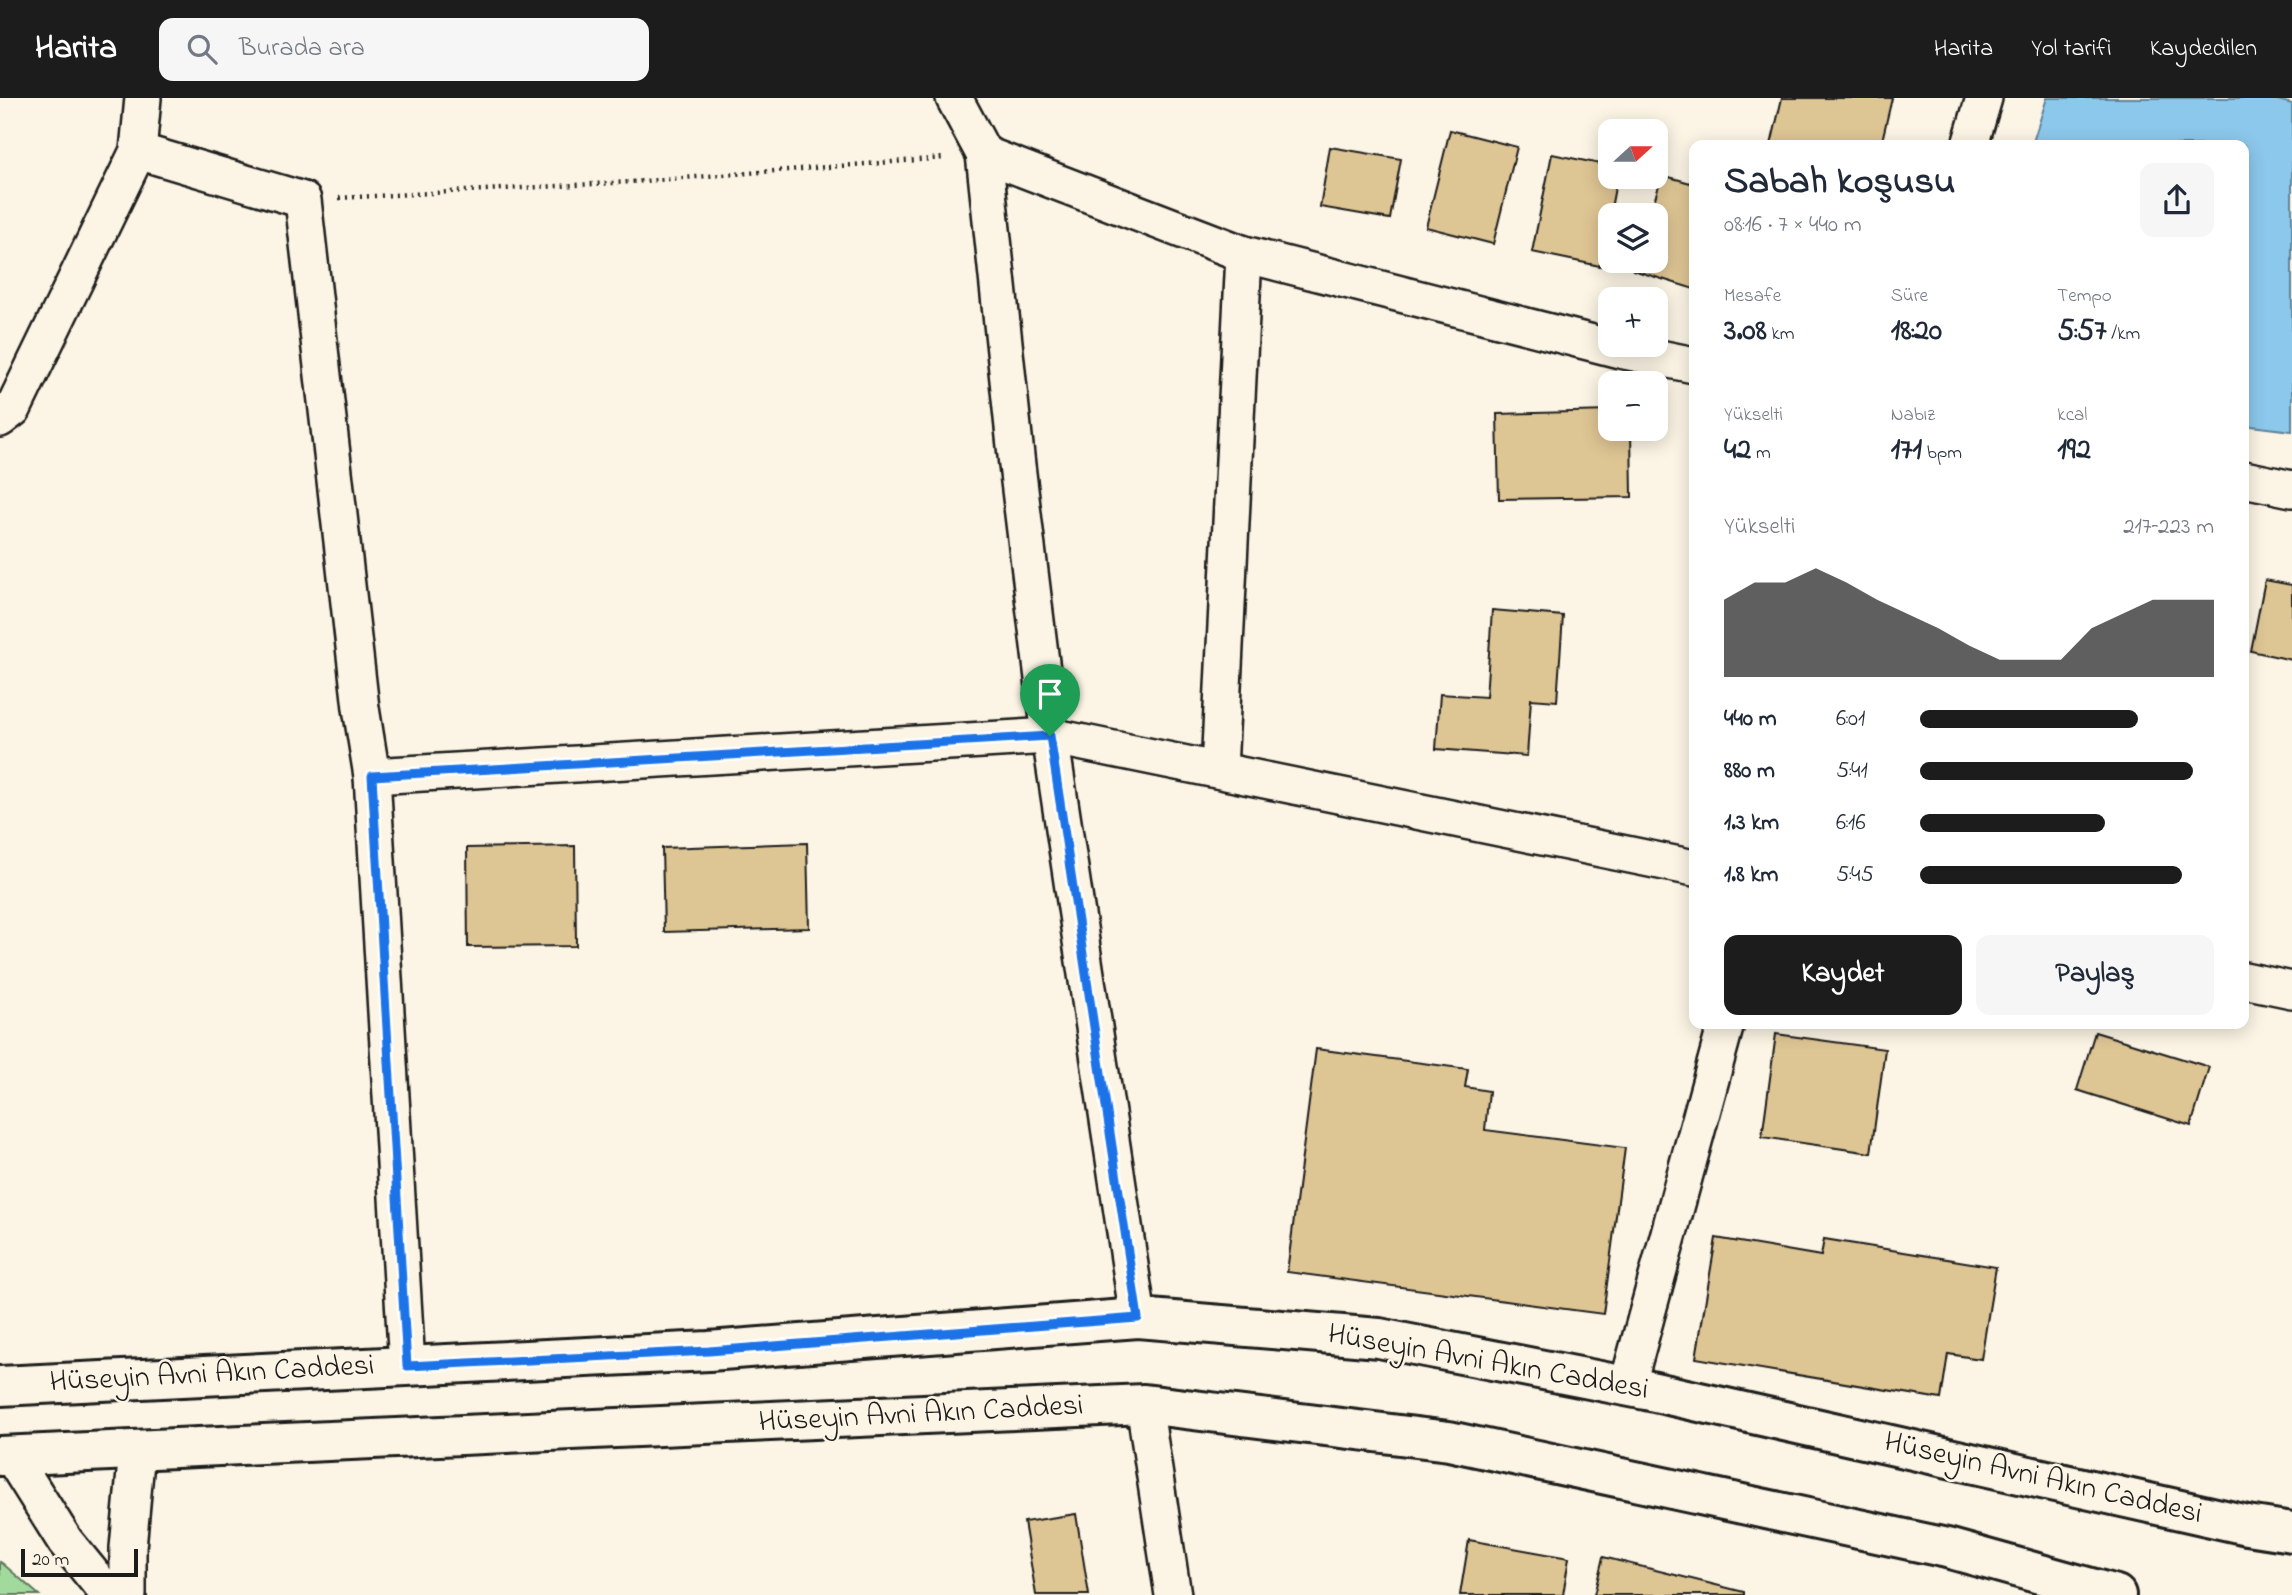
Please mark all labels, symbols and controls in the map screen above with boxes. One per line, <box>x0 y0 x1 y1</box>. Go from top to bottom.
search box <box>159 18 649 81</box>
text: Harita <box>35 25 117 73</box>
icon: search <box>183 30 221 68</box>
text: Burada ara <box>239 30 365 68</box>
text: Harita <box>1934 32 1993 67</box>
text: Yol tarifi <box>2031 32 2112 67</box>
text: Kaydedilen <box>2150 32 2257 67</box>
north arrow <box>1598 119 1668 189</box>
map controls <box>1598 119 1668 441</box>
text: Sabah koşusu <box>1724 155 1955 211</box>
button: share <box>2140 163 2214 237</box>
button: layers <box>1598 203 1668 273</box>
text: 08:16 · 7 × 440 m <box>1724 209 1862 242</box>
text: Mesafe <box>1724 283 1781 310</box>
text: Süre <box>1891 283 1928 310</box>
text: Tempo <box>2057 283 2112 310</box>
button: + <box>1598 287 1668 357</box>
text: 3.08 <box>1724 310 1767 354</box>
text: 18:20 <box>1891 310 1942 354</box>
text: 5:57 <box>2057 310 2107 354</box>
text: km <box>1767 321 1795 348</box>
text: /km <box>2107 321 2140 348</box>
button: − <box>1598 371 1668 441</box>
text: Yükselti <box>1724 402 1783 429</box>
text: Nabız <box>1891 402 1935 429</box>
text: kcal <box>2057 402 2088 429</box>
text: 42 <box>1724 429 1751 473</box>
text: 171 <box>1891 429 1922 473</box>
text: 192 <box>2057 429 2091 473</box>
text: m <box>1751 440 1771 467</box>
text: bpm <box>1922 440 1962 467</box>
text: Yükselti <box>1724 511 1795 544</box>
text: 217–223 m <box>2123 511 2214 544</box>
pin <box>1020 664 1080 736</box>
icon: arrive <box>1031 675 1069 713</box>
text: 440 m <box>1724 703 1777 736</box>
text: 6:01 <box>1836 703 1865 736</box>
text: 880 m <box>1724 755 1775 788</box>
text: 5:41 <box>1836 755 1868 788</box>
text: 1.3 km <box>1724 807 1779 840</box>
text: 6:16 <box>1836 807 1866 840</box>
text: 1.8 km <box>1724 859 1778 892</box>
text: 5:45 <box>1836 859 1874 892</box>
button: Kaydet <box>1724 935 1962 1015</box>
button: Paylaş <box>1976 935 2214 1015</box>
street label: Hüseyin Avni Akın Caddesi <box>1324 1313 1652 1413</box>
street label: Hüseyin Avni Akın Caddesi <box>49 1345 375 1405</box>
street label: Hüseyin Avni Akın Caddesi <box>758 1385 1084 1445</box>
street label: Hüseyin Avni Akın Caddesi <box>1880 1421 2206 1537</box>
scale bar <box>21 1546 138 1578</box>
text: 20 m <box>32 1547 69 1574</box>

